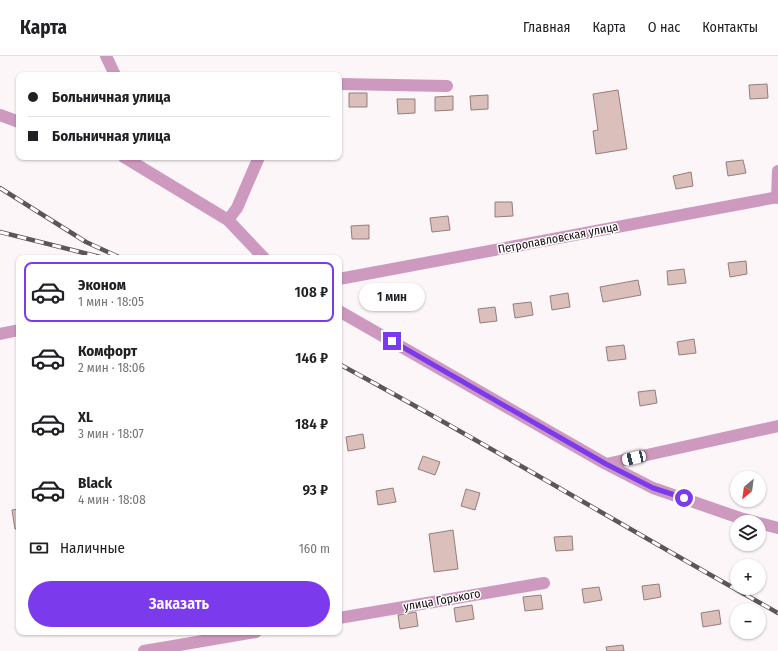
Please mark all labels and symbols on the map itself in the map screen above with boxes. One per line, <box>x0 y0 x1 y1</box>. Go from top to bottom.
street label: Петропавловская улица <box>497 219 620 257</box>
callout: 1 мин <box>359 283 425 311</box>
route end <box>383 332 401 350</box>
car <box>621 449 647 467</box>
north arrow <box>730 471 766 507</box>
route start <box>675 489 693 507</box>
street label: улица Горького <box>402 586 482 614</box>

